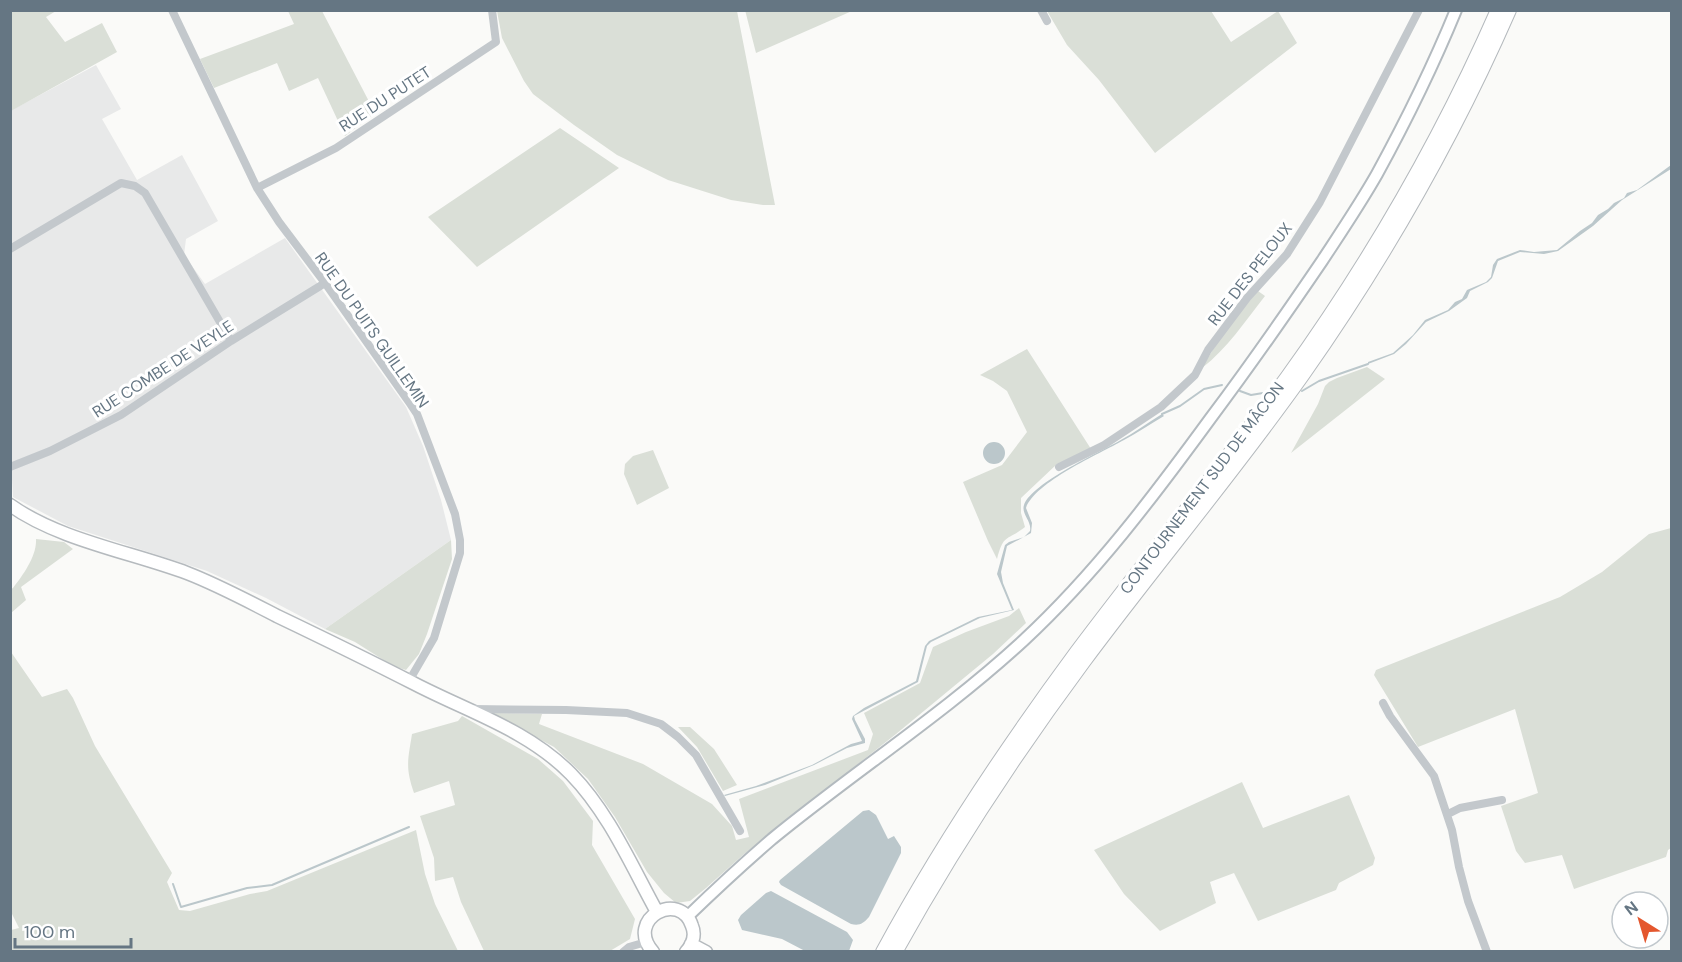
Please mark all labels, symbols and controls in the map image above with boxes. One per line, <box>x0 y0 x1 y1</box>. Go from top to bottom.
street label: RUE DU PUTET <box>335 61 435 137</box>
street label: RUE DES PELOUX <box>1203 218 1297 330</box>
street label: RUE DU PUITS GUILLEMIN <box>310 248 434 412</box>
street label: RUE COMBE DE VEYLE <box>88 315 238 423</box>
street label: CONTOURNEMENT SUD DE MÂCON <box>1115 378 1289 598</box>
north arrow <box>1610 890 1670 950</box>
text: N <box>1620 897 1642 920</box>
scale bar <box>15 911 130 949</box>
text: 100 m <box>24 920 75 944</box>

